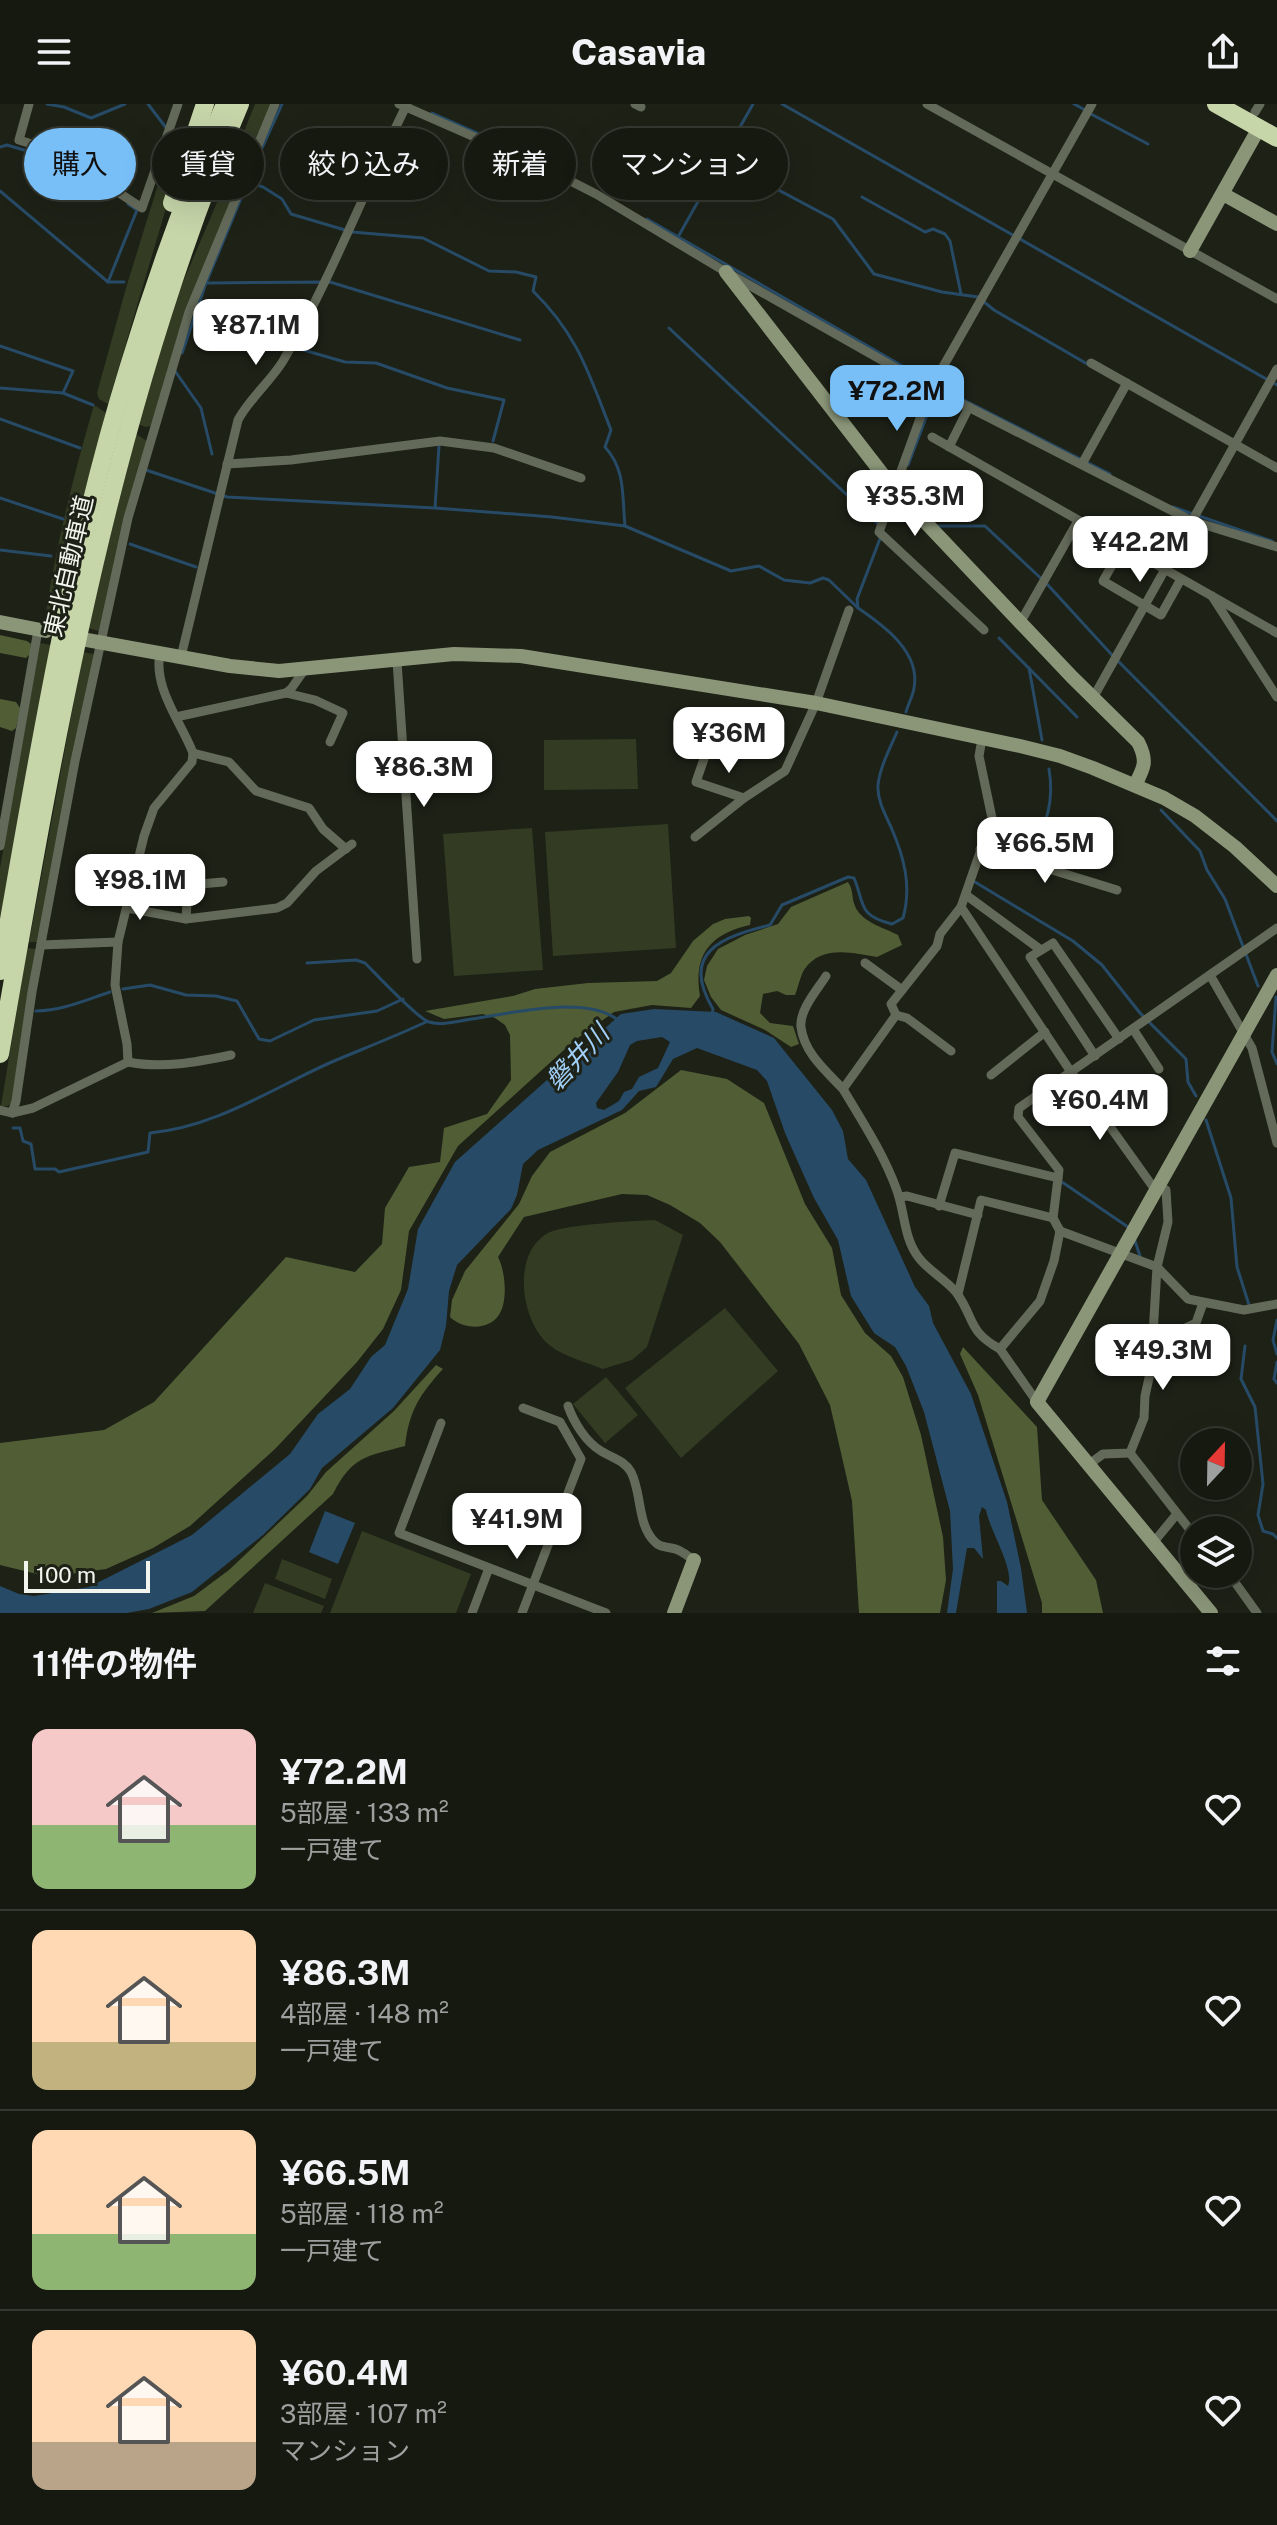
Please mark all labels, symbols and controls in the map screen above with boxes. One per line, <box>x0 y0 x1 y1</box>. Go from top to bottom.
icon: menu <box>32 30 76 74</box>
icon: share <box>1201 30 1245 74</box>
text: Casavia <box>571 31 706 73</box>
chip: 購入 <box>24 128 136 200</box>
chip: 賃貸 <box>152 128 264 200</box>
chip: 絞り込み <box>280 128 448 200</box>
chip: 新着 <box>464 128 576 200</box>
chip: マンション <box>592 128 788 200</box>
pin: ¥87.1M <box>191 299 321 367</box>
text: ¥87.1M <box>211 309 301 340</box>
pin: ¥72.2M <box>832 365 962 433</box>
text: ¥72.2M <box>848 375 946 406</box>
pin: ¥35.3M <box>850 470 980 538</box>
text: ¥35.3M <box>865 480 965 511</box>
street label: 東北自動車道 <box>38 493 98 639</box>
pin: ¥42.2M <box>1075 516 1205 584</box>
text: ¥42.2M <box>1091 526 1189 557</box>
pin: ¥36M <box>682 707 776 775</box>
text: ¥36M <box>691 717 767 748</box>
pin: ¥86.3M <box>359 741 489 809</box>
text: ¥86.3M <box>374 751 474 782</box>
pin: ¥66.5M <box>980 817 1110 885</box>
text: ¥66.5M <box>995 827 1095 858</box>
pin: ¥98.1M <box>75 854 205 922</box>
text: ¥98.1M <box>93 864 187 895</box>
water label: 磐井川 <box>539 1016 617 1096</box>
pin: ¥60.4M <box>1035 1074 1165 1142</box>
text: ¥60.4M <box>1051 1084 1149 1115</box>
pin: ¥49.3M <box>1098 1324 1228 1392</box>
text: ¥49.3M <box>1113 1334 1213 1365</box>
north arrow <box>1180 1428 1252 1500</box>
map controls <box>1180 1428 1252 1588</box>
pin: ¥41.9M <box>452 1493 582 1561</box>
text: ¥41.9M <box>470 1503 564 1534</box>
button: layers <box>1180 1516 1252 1588</box>
scale bar <box>24 1557 150 1593</box>
text: 100 m <box>36 1562 96 1588</box>
icon: filters <box>1201 1639 1245 1683</box>
text: 11件の物件 <box>32 1644 197 1684</box>
text: ¥72.2M <box>280 1752 408 1792</box>
icon: home <box>96 1761 192 1857</box>
icon: heart <box>1201 1787 1245 1831</box>
text: 5部屋 · 133 m² <box>280 1797 449 1828</box>
text: 一戸建て <box>280 1834 384 1865</box>
text: ¥86.3M <box>280 1953 411 1993</box>
icon: home <box>96 1962 192 2058</box>
icon: heart <box>1201 1988 1245 2032</box>
text: 4部屋 · 148 m² <box>280 1998 449 2029</box>
text: 一戸建て <box>280 2035 384 2066</box>
text: ¥66.5M <box>280 2153 411 2193</box>
icon: home <box>96 2162 192 2258</box>
icon: heart <box>1201 2188 1245 2232</box>
text: 5部屋 · 118 m² <box>280 2198 443 2229</box>
text: 一戸建て <box>280 2235 384 2266</box>
text: ¥60.4M <box>280 2353 409 2393</box>
icon: home <box>96 2362 192 2458</box>
icon: heart <box>1201 2388 1245 2432</box>
text: 3部屋 · 107 m² <box>280 2398 447 2429</box>
text: マンション <box>280 2435 410 2466</box>

